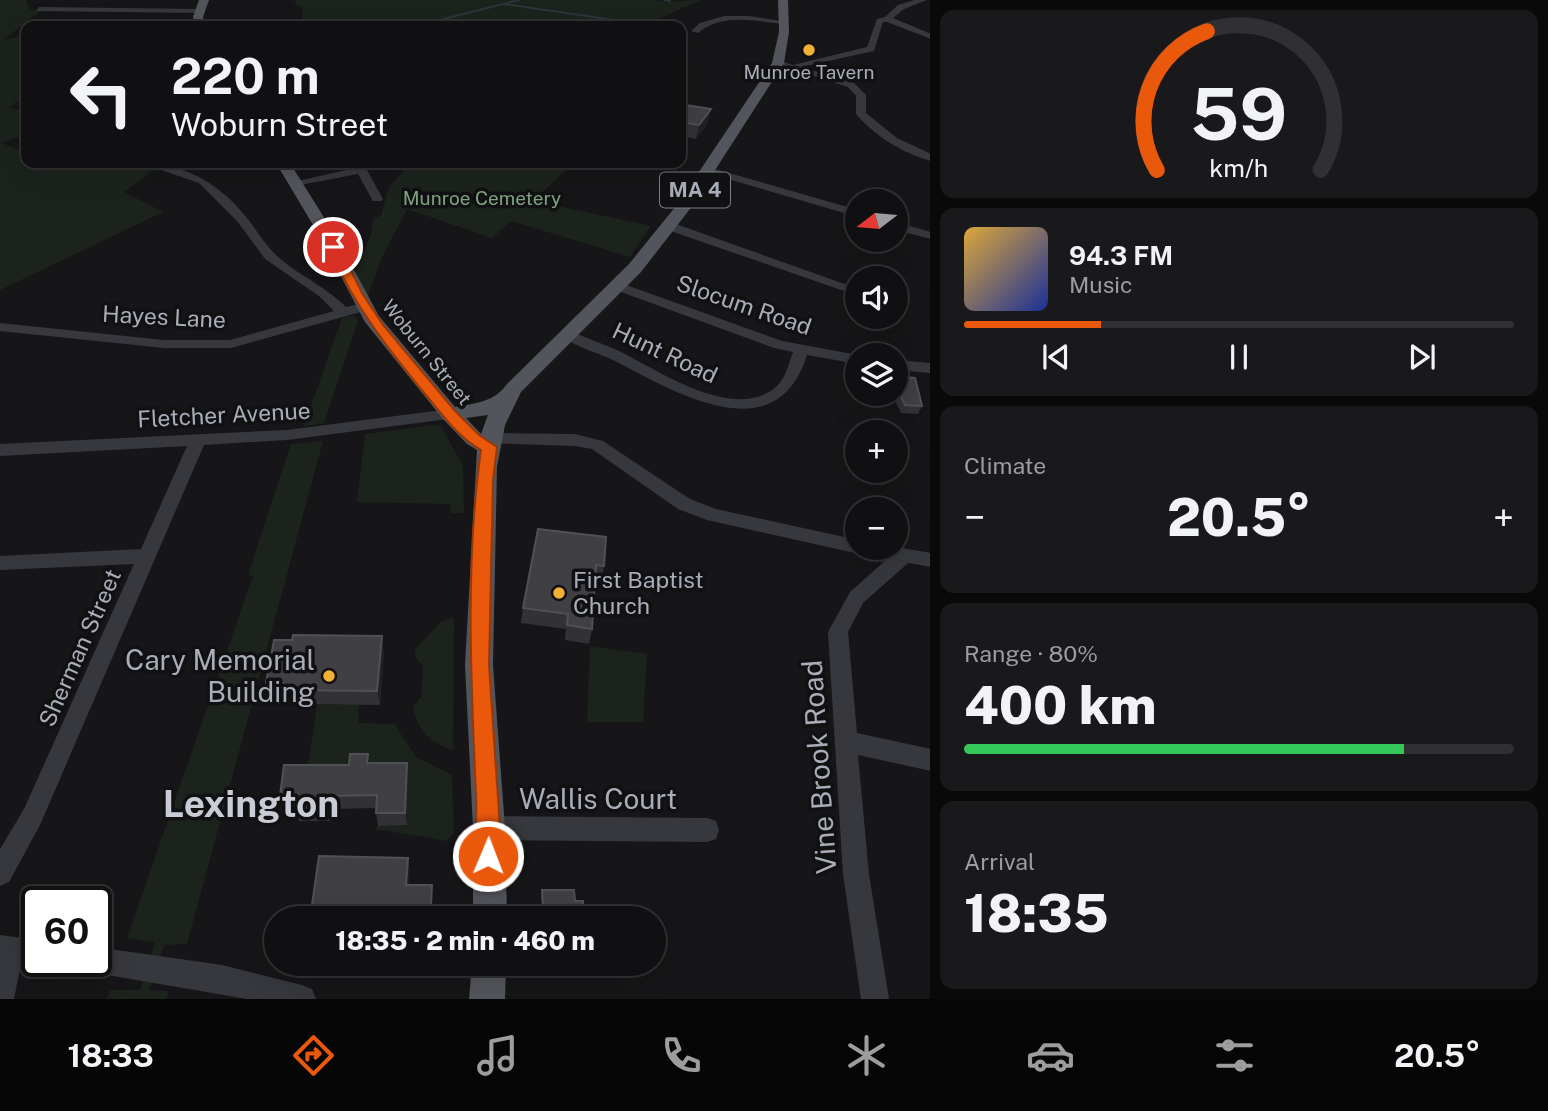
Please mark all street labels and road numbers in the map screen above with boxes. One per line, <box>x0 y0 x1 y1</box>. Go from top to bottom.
road number: MA 4 <box>660 172 730 208</box>
street label: Slocum Road <box>673 269 815 340</box>
street label: Woburn Street <box>378 295 476 409</box>
street label: Hayes Lane <box>101 300 227 333</box>
street label: Hunt Road <box>608 316 722 389</box>
street label: Fletcher Avenue <box>137 396 311 433</box>
street label: Sherman Street <box>33 565 126 731</box>
street label: Vine Brook Road <box>795 659 842 875</box>
street label: Wallis Court <box>519 782 677 815</box>

